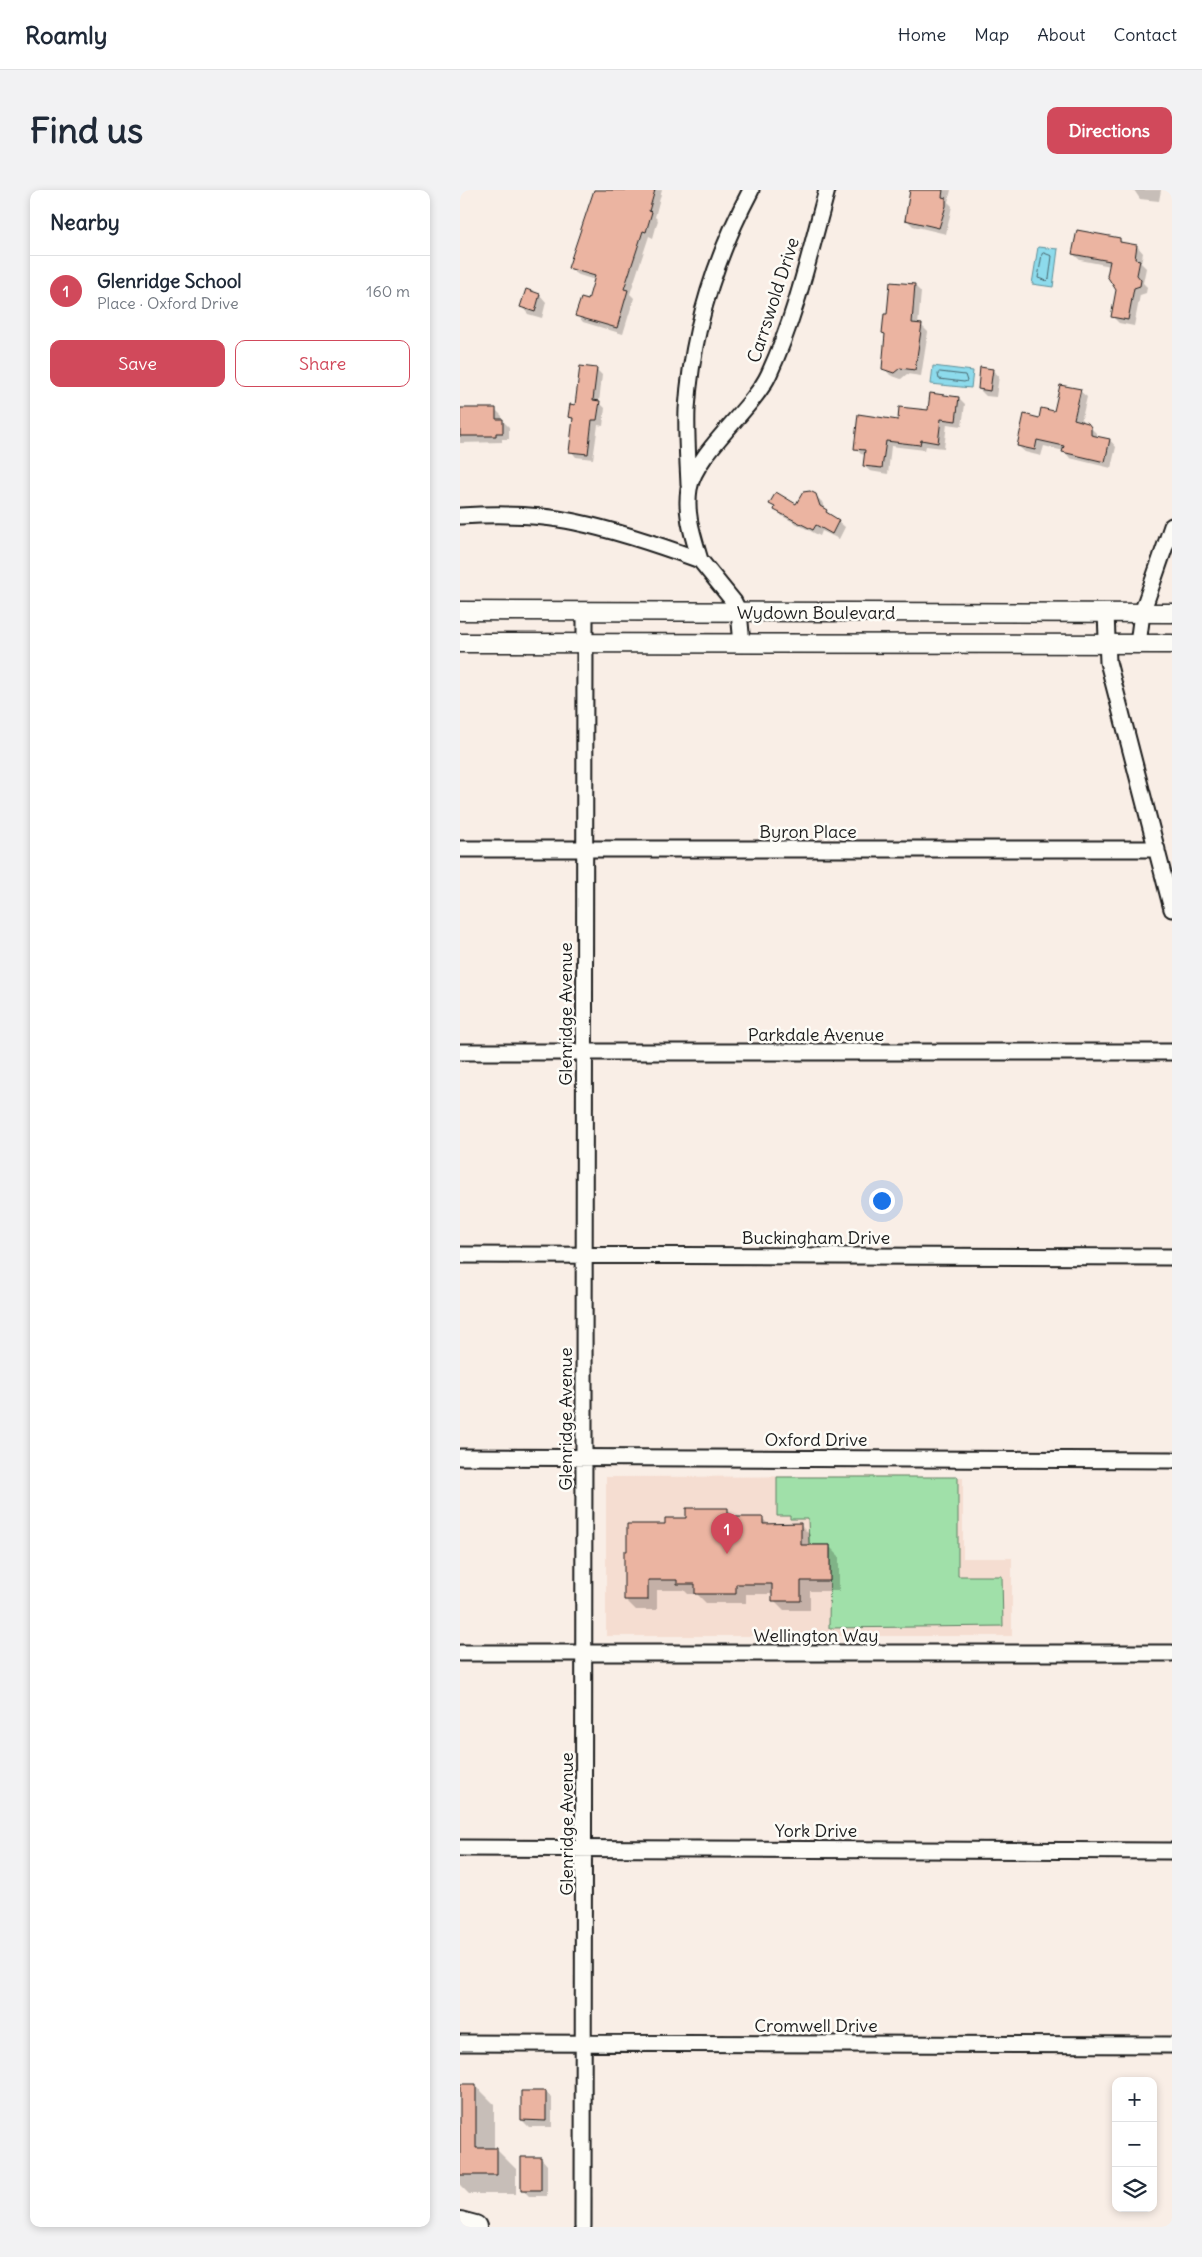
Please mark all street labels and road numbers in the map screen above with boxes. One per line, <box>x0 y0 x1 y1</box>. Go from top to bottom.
street label: Carrswold Drive <box>742 234 804 366</box>
street label: Wydown Boulevard <box>737 601 896 624</box>
street label: Byron Place <box>759 820 857 843</box>
street label: Glenridge Avenue <box>554 942 577 1086</box>
street label: Parkdale Avenue <box>748 1023 884 1046</box>
street label: Buckingham Drive <box>742 1226 890 1249</box>
street label: Glenridge Avenue <box>554 1347 577 1491</box>
street label: Oxford Drive <box>764 1428 868 1451</box>
street label: Wellington Way <box>753 1624 879 1647</box>
street label: Glenridge Avenue <box>555 1752 578 1896</box>
street label: York Drive <box>775 1819 857 1842</box>
street label: Cromwell Drive <box>754 2014 878 2037</box>

